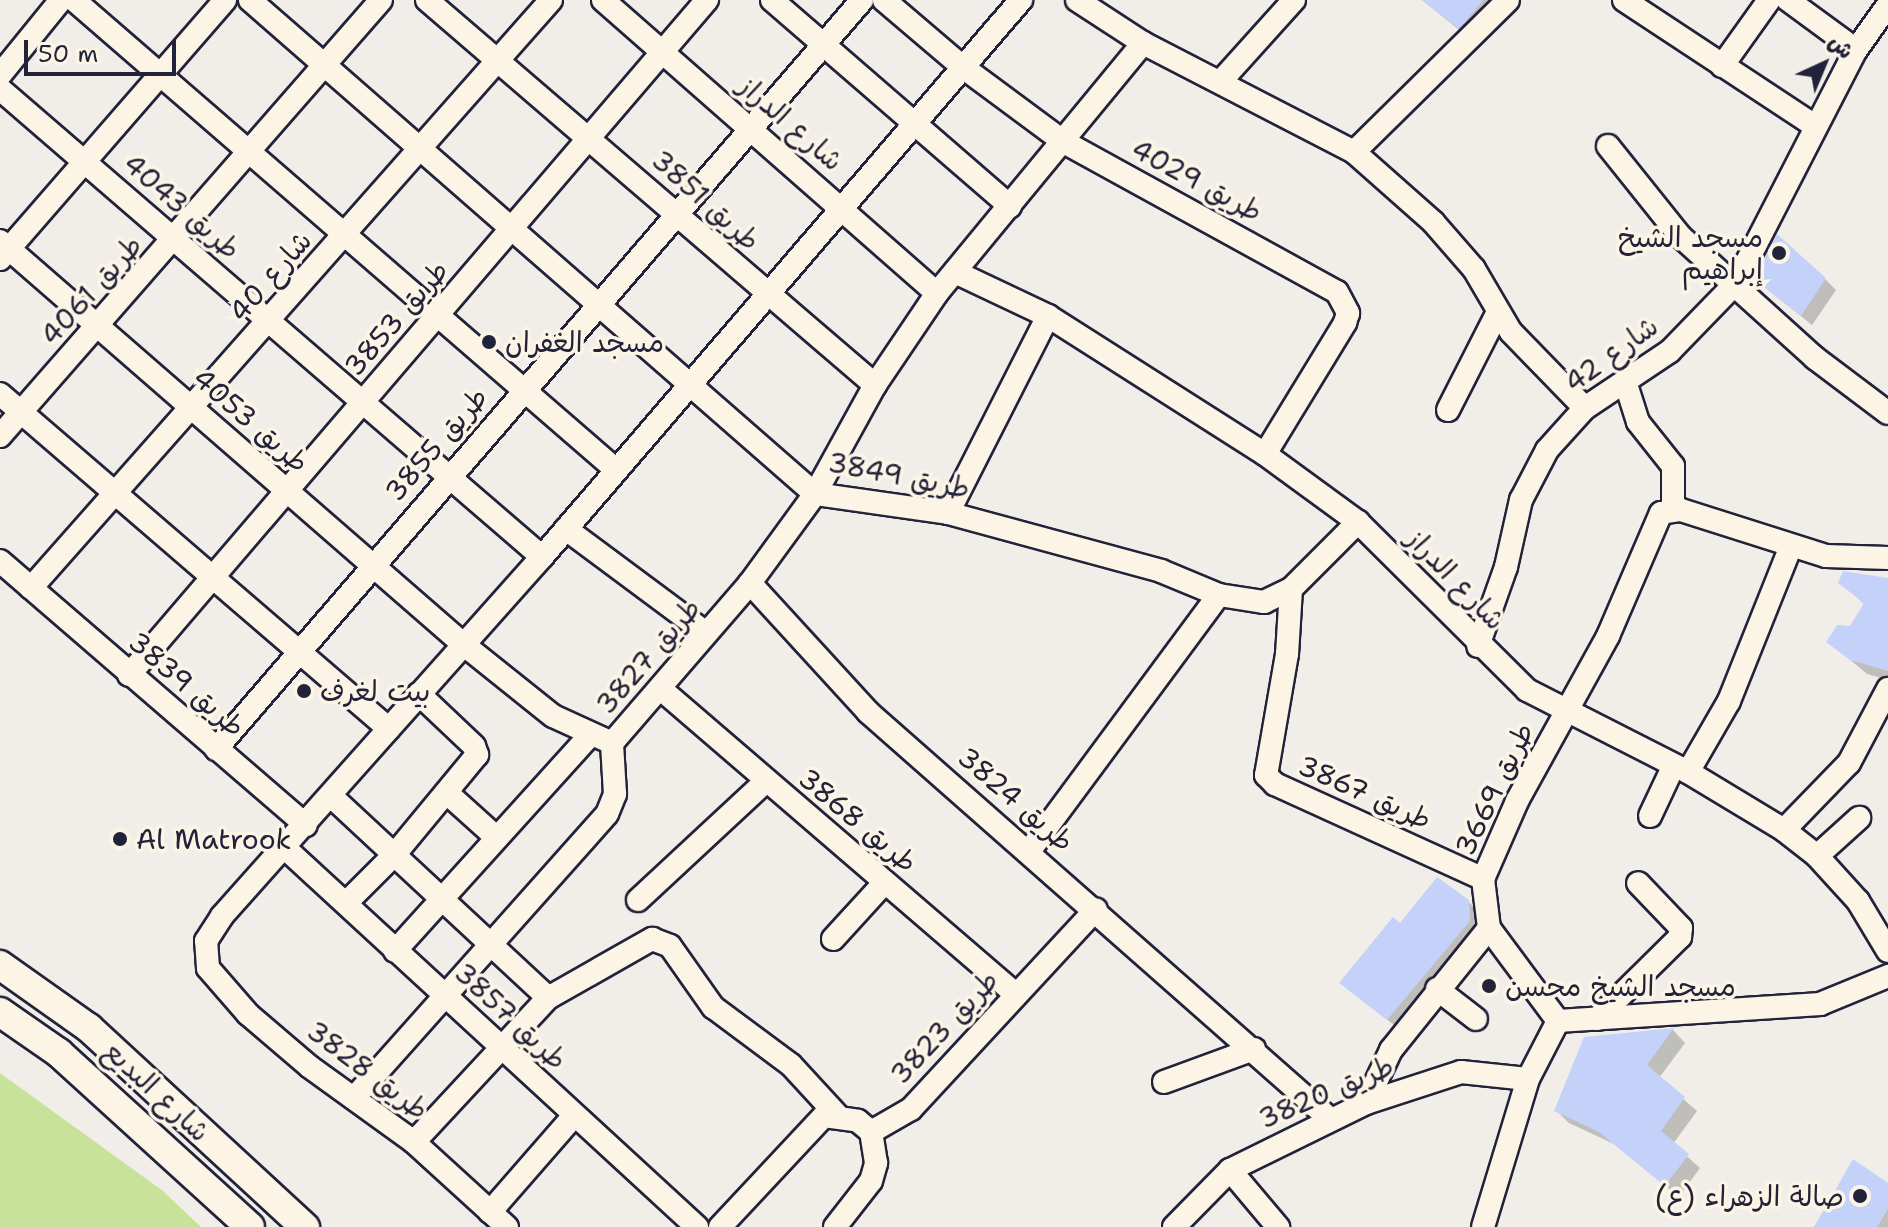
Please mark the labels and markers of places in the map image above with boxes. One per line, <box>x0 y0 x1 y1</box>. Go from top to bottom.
place label: مسجد الشيخ إبراهيم <box>1618 220 1763 286</box>
marker: مسجد الشيخ إبراهيم <box>1770 244 1788 262</box>
place label: مسجد الغفران <box>505 325 664 359</box>
marker: مسجد الغفران <box>480 333 498 351</box>
place label: بيت لغرف <box>320 674 430 708</box>
marker: بيت لغرف <box>295 682 313 700</box>
place label: Al Matrook <box>136 822 292 856</box>
marker: Al Matrook <box>111 830 129 848</box>
place label: مسجد الشيخ محسن <box>1505 969 1736 1003</box>
marker: مسجد الشيخ محسن <box>1480 977 1498 995</box>
place label: (ع) صالة الزهراء <box>1654 1179 1844 1213</box>
marker: (ع) صالة الزهراء <box>1851 1187 1869 1205</box>

